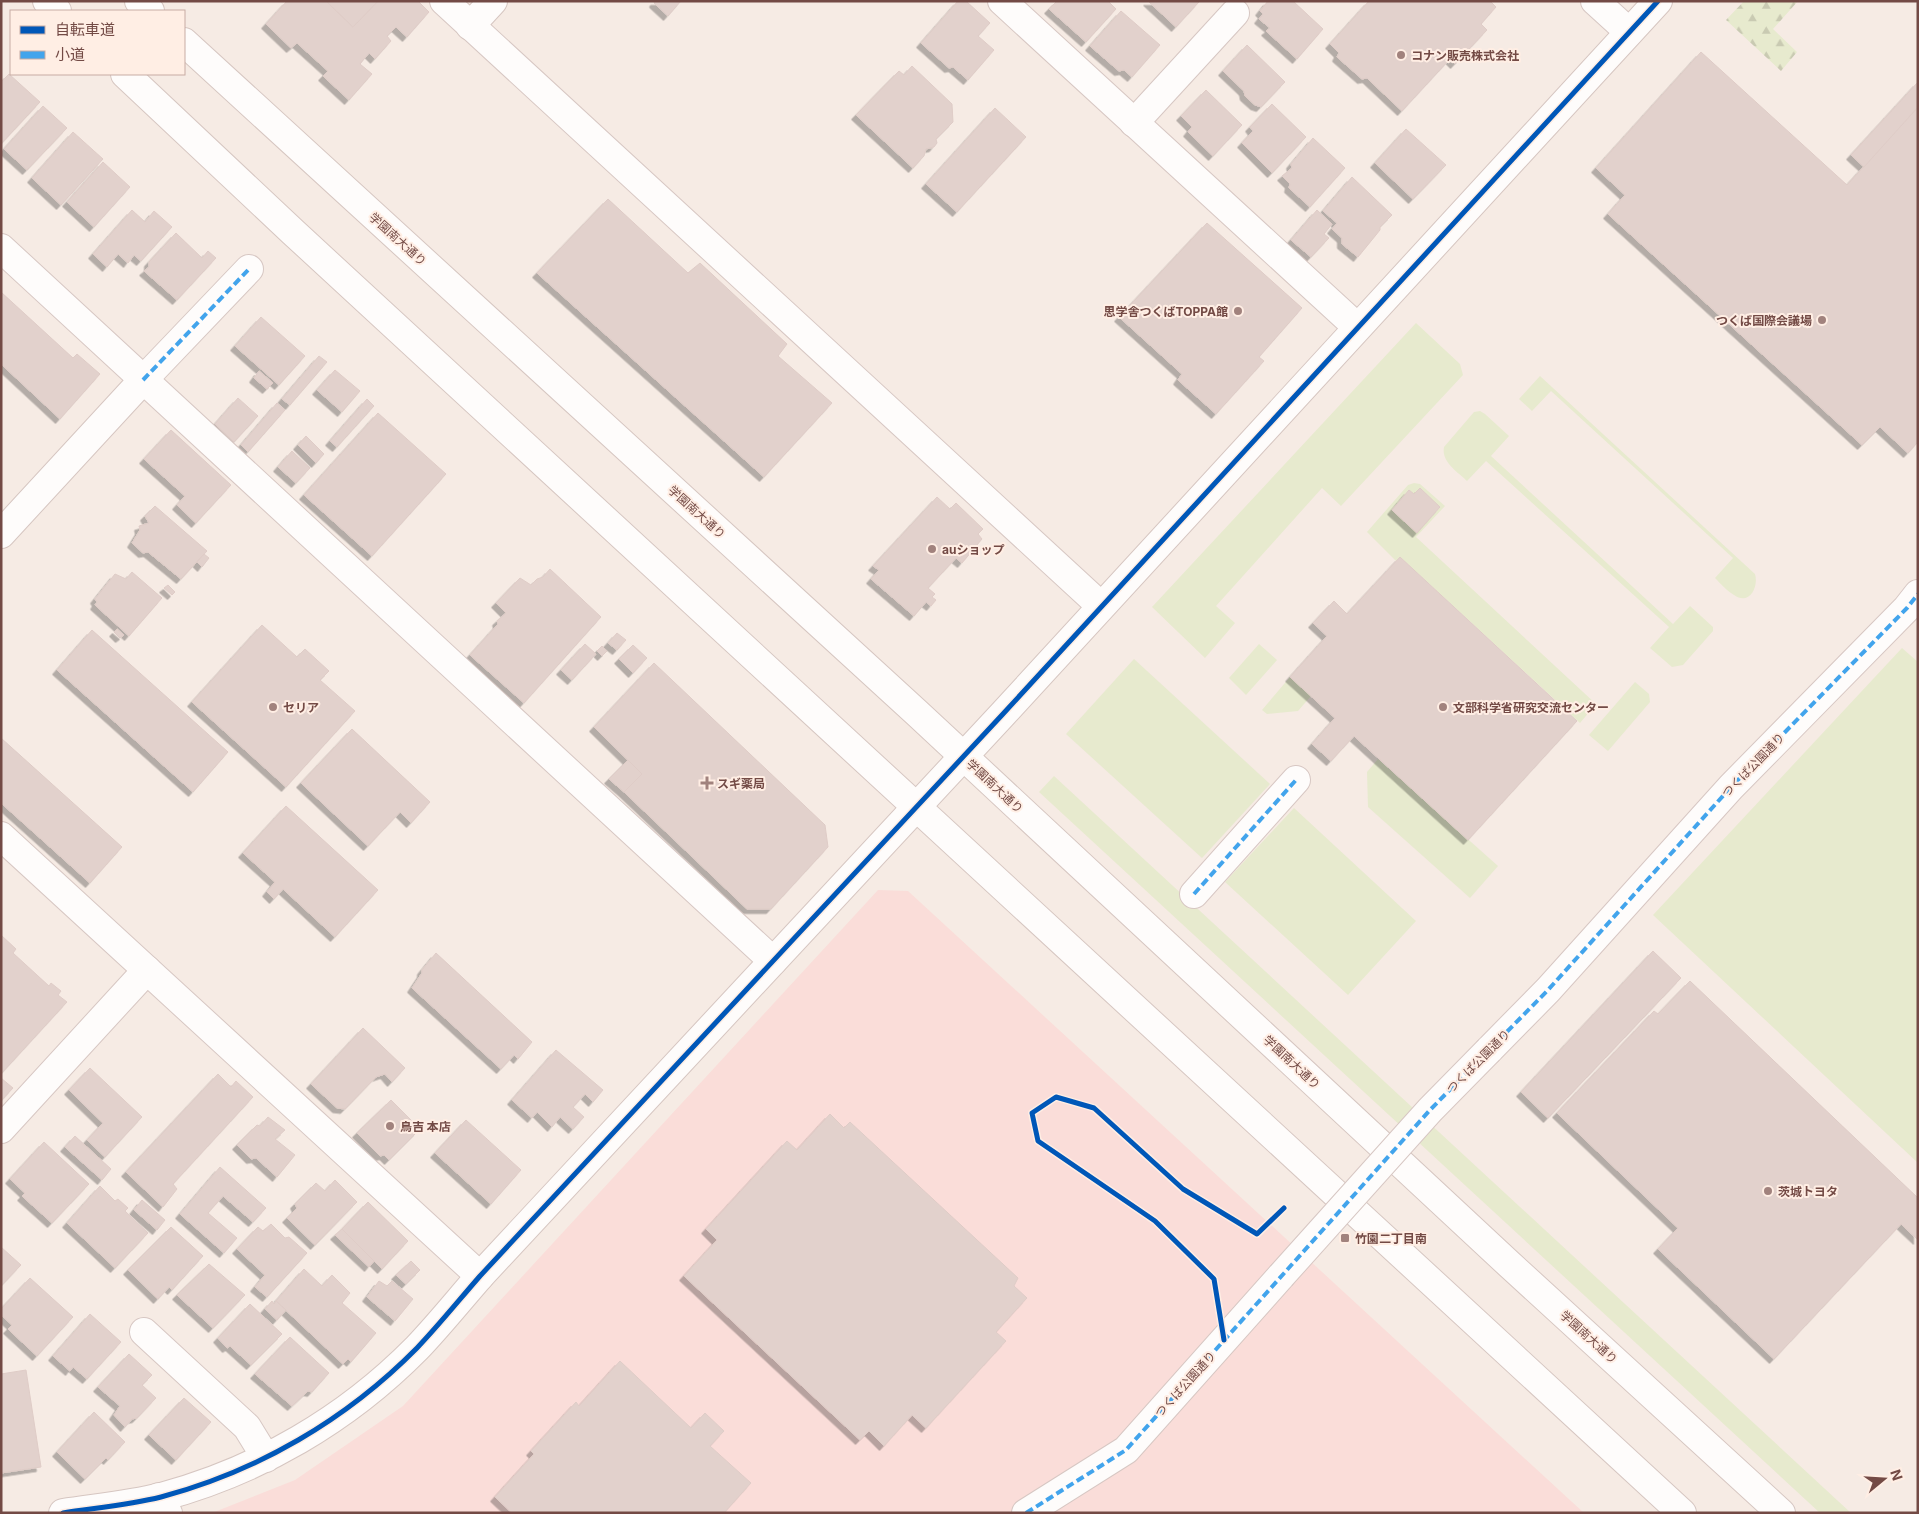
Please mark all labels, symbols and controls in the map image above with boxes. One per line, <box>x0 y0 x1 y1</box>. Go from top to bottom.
legend <box>10 10 185 75</box>
text: 自転車道 <box>55 20 115 39</box>
text: 小道 <box>55 45 85 64</box>
place label: コナン販売株式会社 <box>1411 48 1519 63</box>
marker: コナン販売株式会社 <box>1395 49 1407 61</box>
street label: 学園南大通り <box>366 209 430 269</box>
place label: 思学舎つくばTOPPA館 <box>1104 304 1228 319</box>
marker: 思学舎つくばTOPPA館 <box>1232 305 1244 317</box>
place label: つくば国際会議場 <box>1716 313 1812 328</box>
marker: つくば国際会議場 <box>1816 314 1828 326</box>
street label: 学園南大通り <box>665 482 729 542</box>
place label: auショップ <box>942 542 1004 557</box>
marker: auショップ <box>926 543 938 555</box>
place label: セリア <box>283 700 319 715</box>
place label: 文部科学省研究交流センター <box>1453 700 1609 715</box>
marker: セリア <box>267 701 279 713</box>
marker: 文部科学省研究交流センター <box>1437 701 1449 713</box>
street label: つくば公園通り <box>1718 730 1788 800</box>
street label: 学園南大通り <box>964 756 1026 816</box>
place label: スギ薬局 <box>717 776 765 791</box>
marker: スギ薬局 <box>701 777 713 789</box>
street label: つくば公園通り <box>1443 1026 1513 1096</box>
street label: 学園南大通り <box>1261 1032 1323 1092</box>
place label: 鳥吉 本店 <box>400 1119 451 1134</box>
marker: 鳥吉 本店 <box>384 1120 396 1132</box>
place label: 茨城トヨタ <box>1778 1184 1838 1199</box>
marker: 茨城トヨタ <box>1762 1185 1774 1197</box>
place label: 竹園二丁目南 <box>1355 1231 1427 1246</box>
marker: 竹園二丁目南 <box>1339 1232 1351 1244</box>
street label: 学園南大通り <box>1557 1307 1621 1367</box>
street label: つくば公園通り <box>1151 1348 1219 1420</box>
north arrow <box>1859 1454 1909 1504</box>
text: N <box>1887 1467 1907 1483</box>

